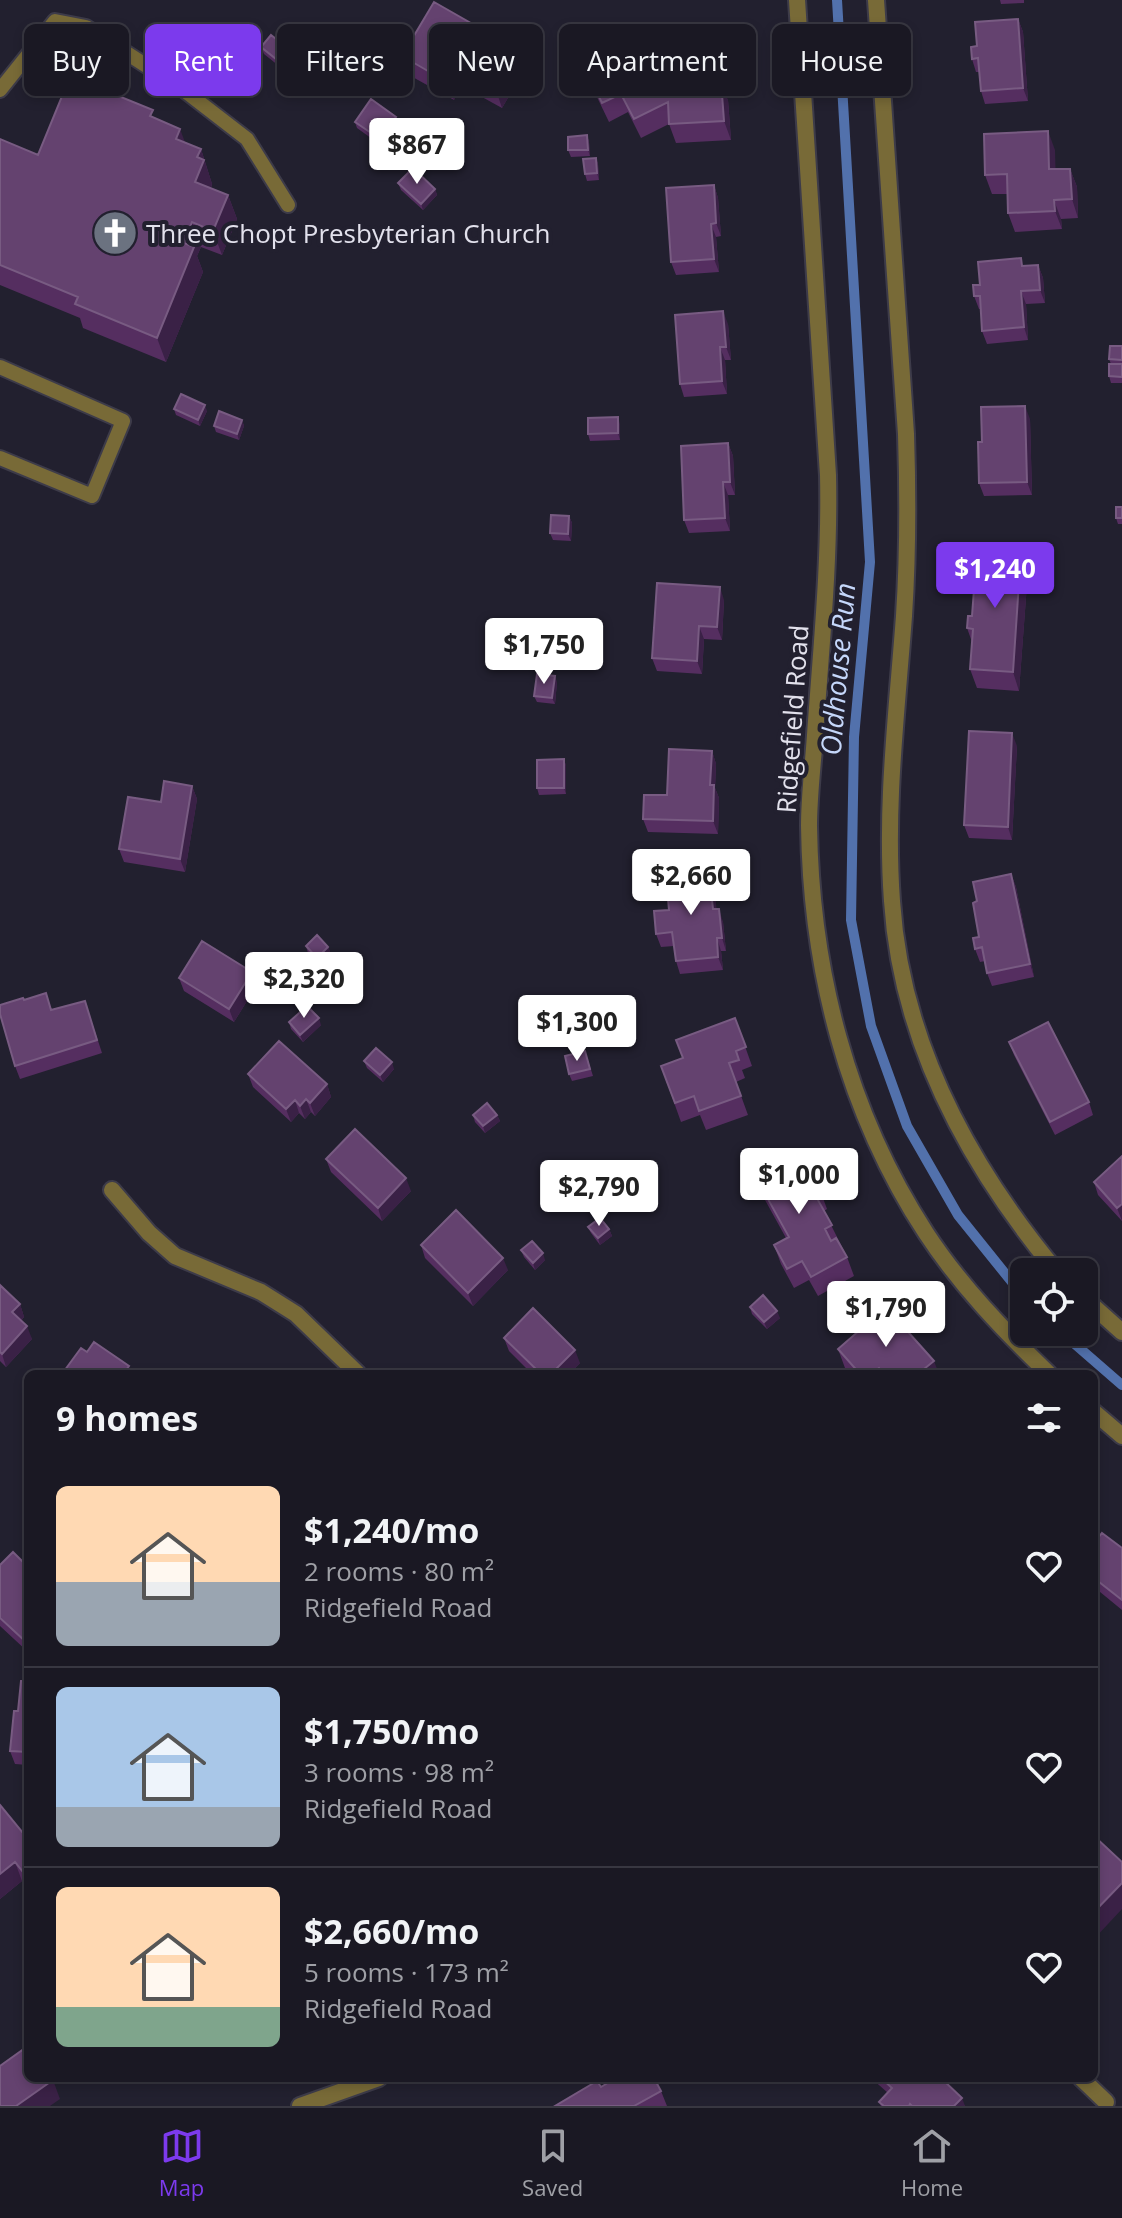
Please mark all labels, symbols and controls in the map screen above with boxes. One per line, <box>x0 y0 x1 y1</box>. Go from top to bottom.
chip: Buy <box>24 24 129 96</box>
chip: Rent <box>145 24 261 96</box>
chip: Filters <box>277 24 413 96</box>
chip: New <box>429 24 543 96</box>
chip: Apartment <box>559 24 756 96</box>
chip: House <box>772 24 911 96</box>
pin: $867 <box>370 118 464 186</box>
text: $867 <box>387 126 447 162</box>
church icon: Three Chopt Presbyterian Church <box>91 209 139 257</box>
place label: Three Chopt Presbyterian Church <box>146 215 550 251</box>
pin: $1,240 <box>930 542 1060 610</box>
text: $1,240 <box>954 550 1036 586</box>
water label: Oldhouse Run <box>811 581 863 757</box>
pin: $1,750 <box>479 618 609 686</box>
street label: Ridgefield Road <box>767 624 817 814</box>
text: $1,750 <box>503 626 585 662</box>
pin: $2,660 <box>626 849 756 917</box>
text: $2,660 <box>650 857 732 893</box>
pin: $2,320 <box>239 952 369 1020</box>
text: $2,320 <box>263 960 345 996</box>
pin: $1,300 <box>512 995 642 1063</box>
text: $1,300 <box>536 1003 618 1039</box>
pin: $1,000 <box>734 1148 864 1216</box>
text: $1,000 <box>758 1156 840 1192</box>
pin: $2,790 <box>534 1160 664 1228</box>
text: $2,790 <box>558 1168 640 1204</box>
map controls <box>1010 1258 1098 1346</box>
button: locate <box>1010 1258 1098 1346</box>
pin: $1,790 <box>821 1281 951 1349</box>
text: $1,790 <box>845 1289 927 1325</box>
text: 9 homes <box>56 1395 198 1441</box>
icon: filters <box>1022 1396 1066 1440</box>
text: $1,240/mo <box>304 1507 479 1553</box>
icon: home <box>120 1518 216 1614</box>
icon: heart <box>1022 1544 1066 1588</box>
text: 2 rooms · 80 m² <box>304 1553 494 1589</box>
text: Ridgefield Road <box>304 1589 492 1625</box>
text: $1,750/mo <box>304 1708 479 1754</box>
icon: home <box>120 1719 216 1815</box>
icon: heart <box>1022 1745 1066 1789</box>
text: 3 rooms · 98 m² <box>304 1754 494 1790</box>
text: Ridgefield Road <box>304 1790 492 1826</box>
text: $2,660/mo <box>304 1908 479 1954</box>
icon: home <box>120 1919 216 2015</box>
icon: heart <box>1022 1945 1066 1989</box>
text: 5 rooms · 173 m² <box>304 1954 509 1990</box>
text: Ridgefield Road <box>304 1990 492 2026</box>
tab: Map <box>159 2124 204 2202</box>
tab: Saved <box>522 2124 583 2202</box>
tab: Home <box>901 2124 963 2202</box>

